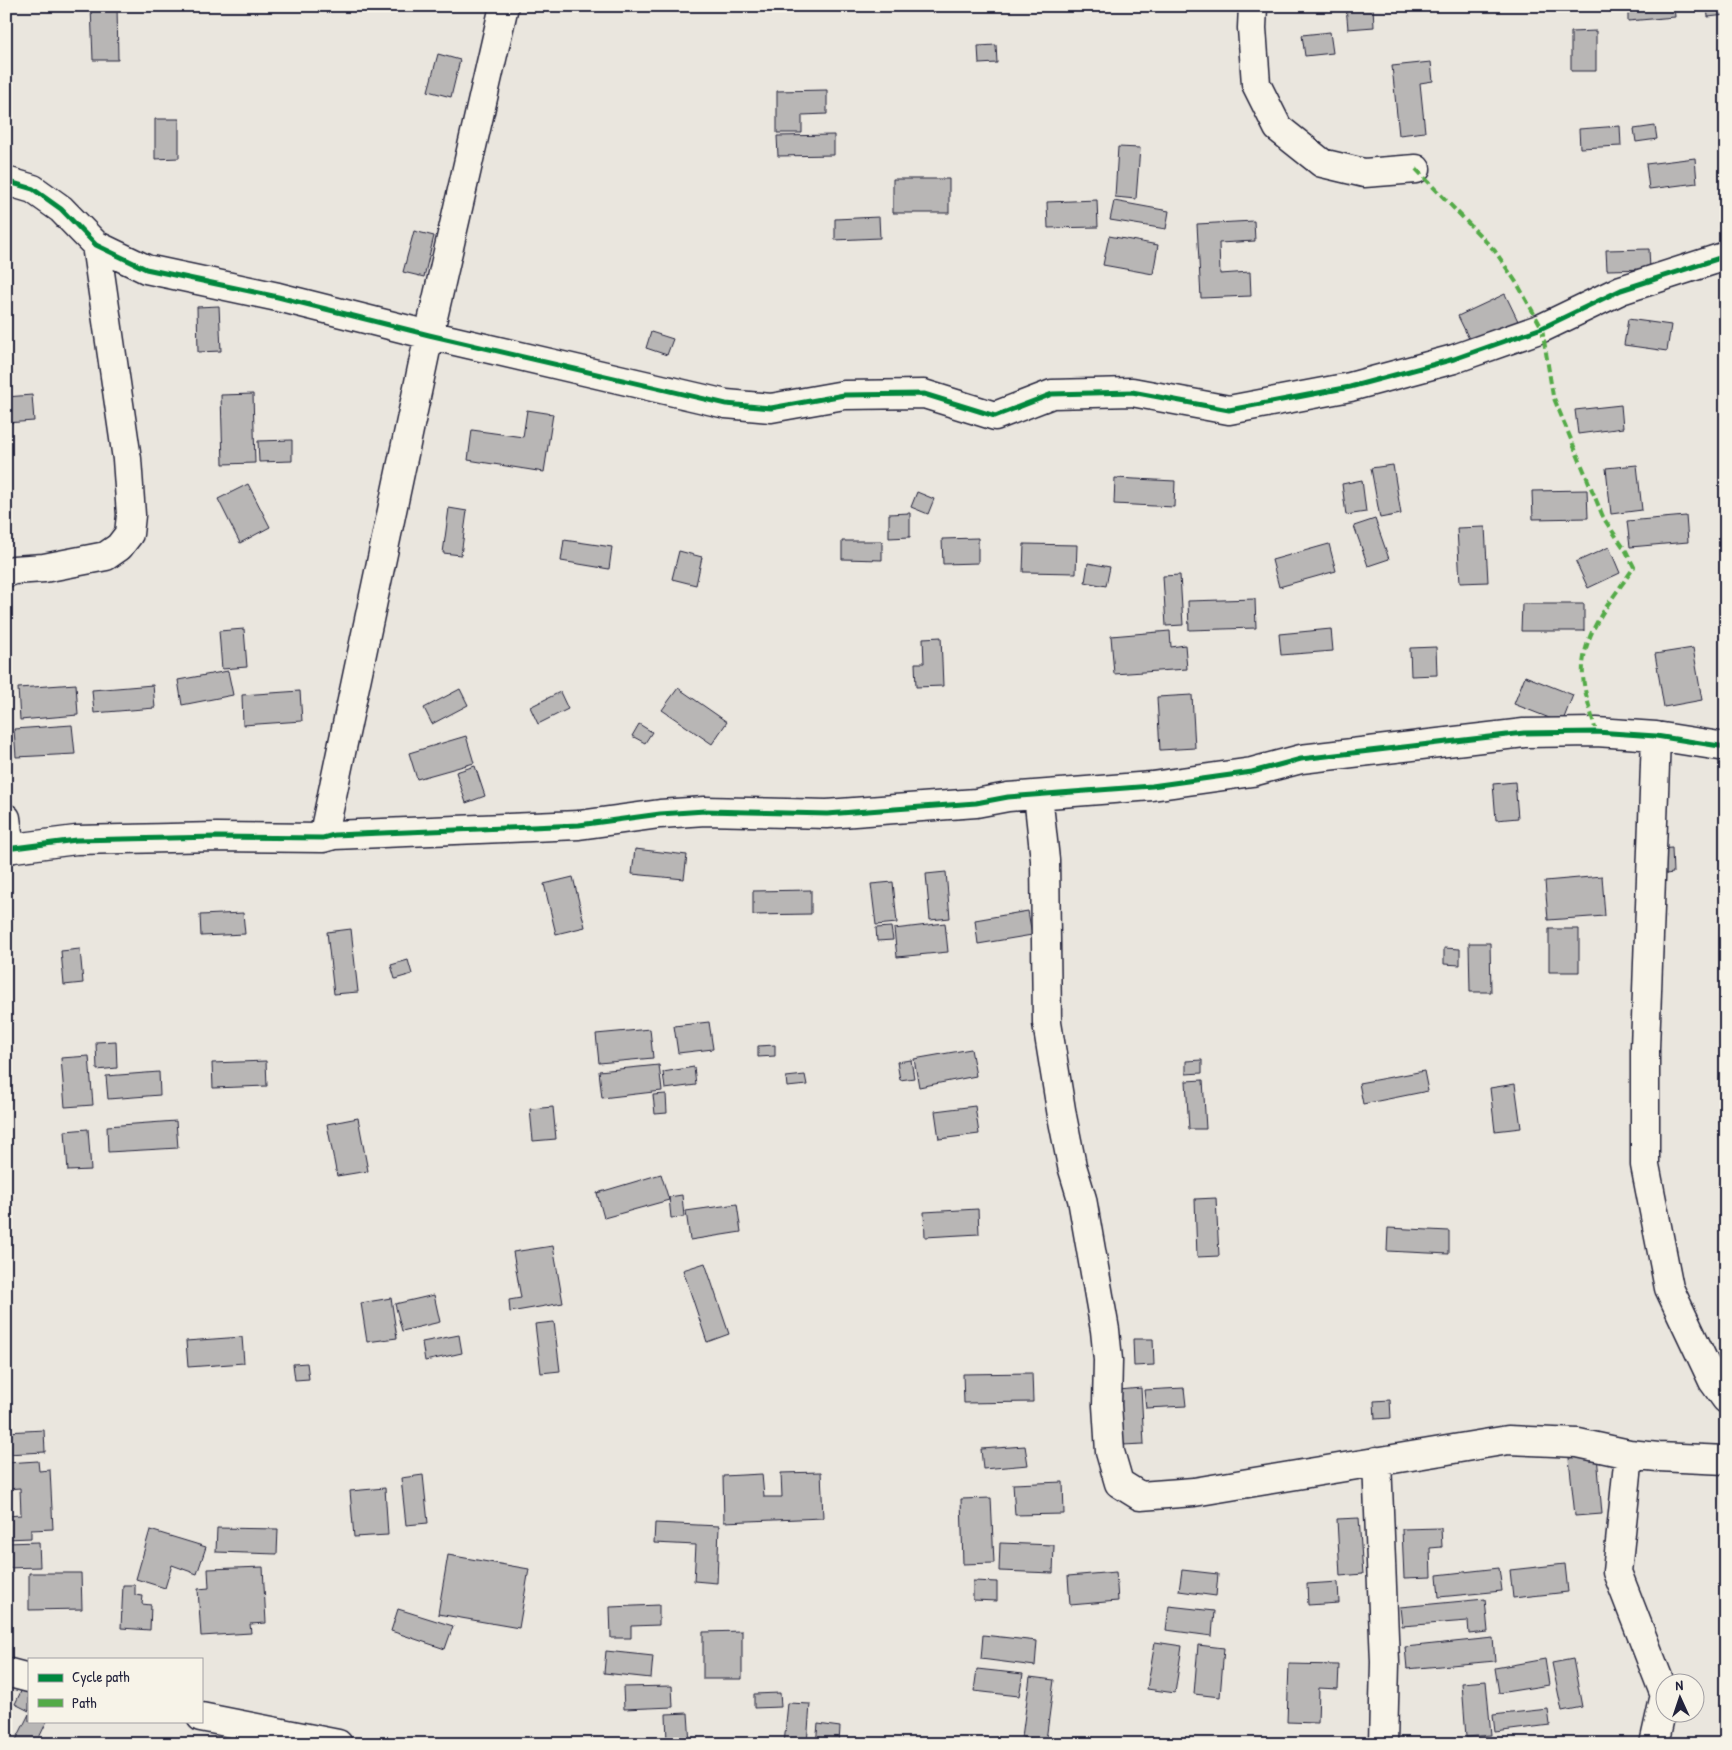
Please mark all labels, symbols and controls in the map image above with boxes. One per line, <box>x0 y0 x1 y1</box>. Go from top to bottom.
legend <box>28 1658 202 1722</box>
text: Cycle path <box>72 1666 130 1687</box>
north arrow <box>1654 1672 1704 1722</box>
text: N <box>1675 1675 1684 1694</box>
text: Path <box>72 1692 97 1713</box>

